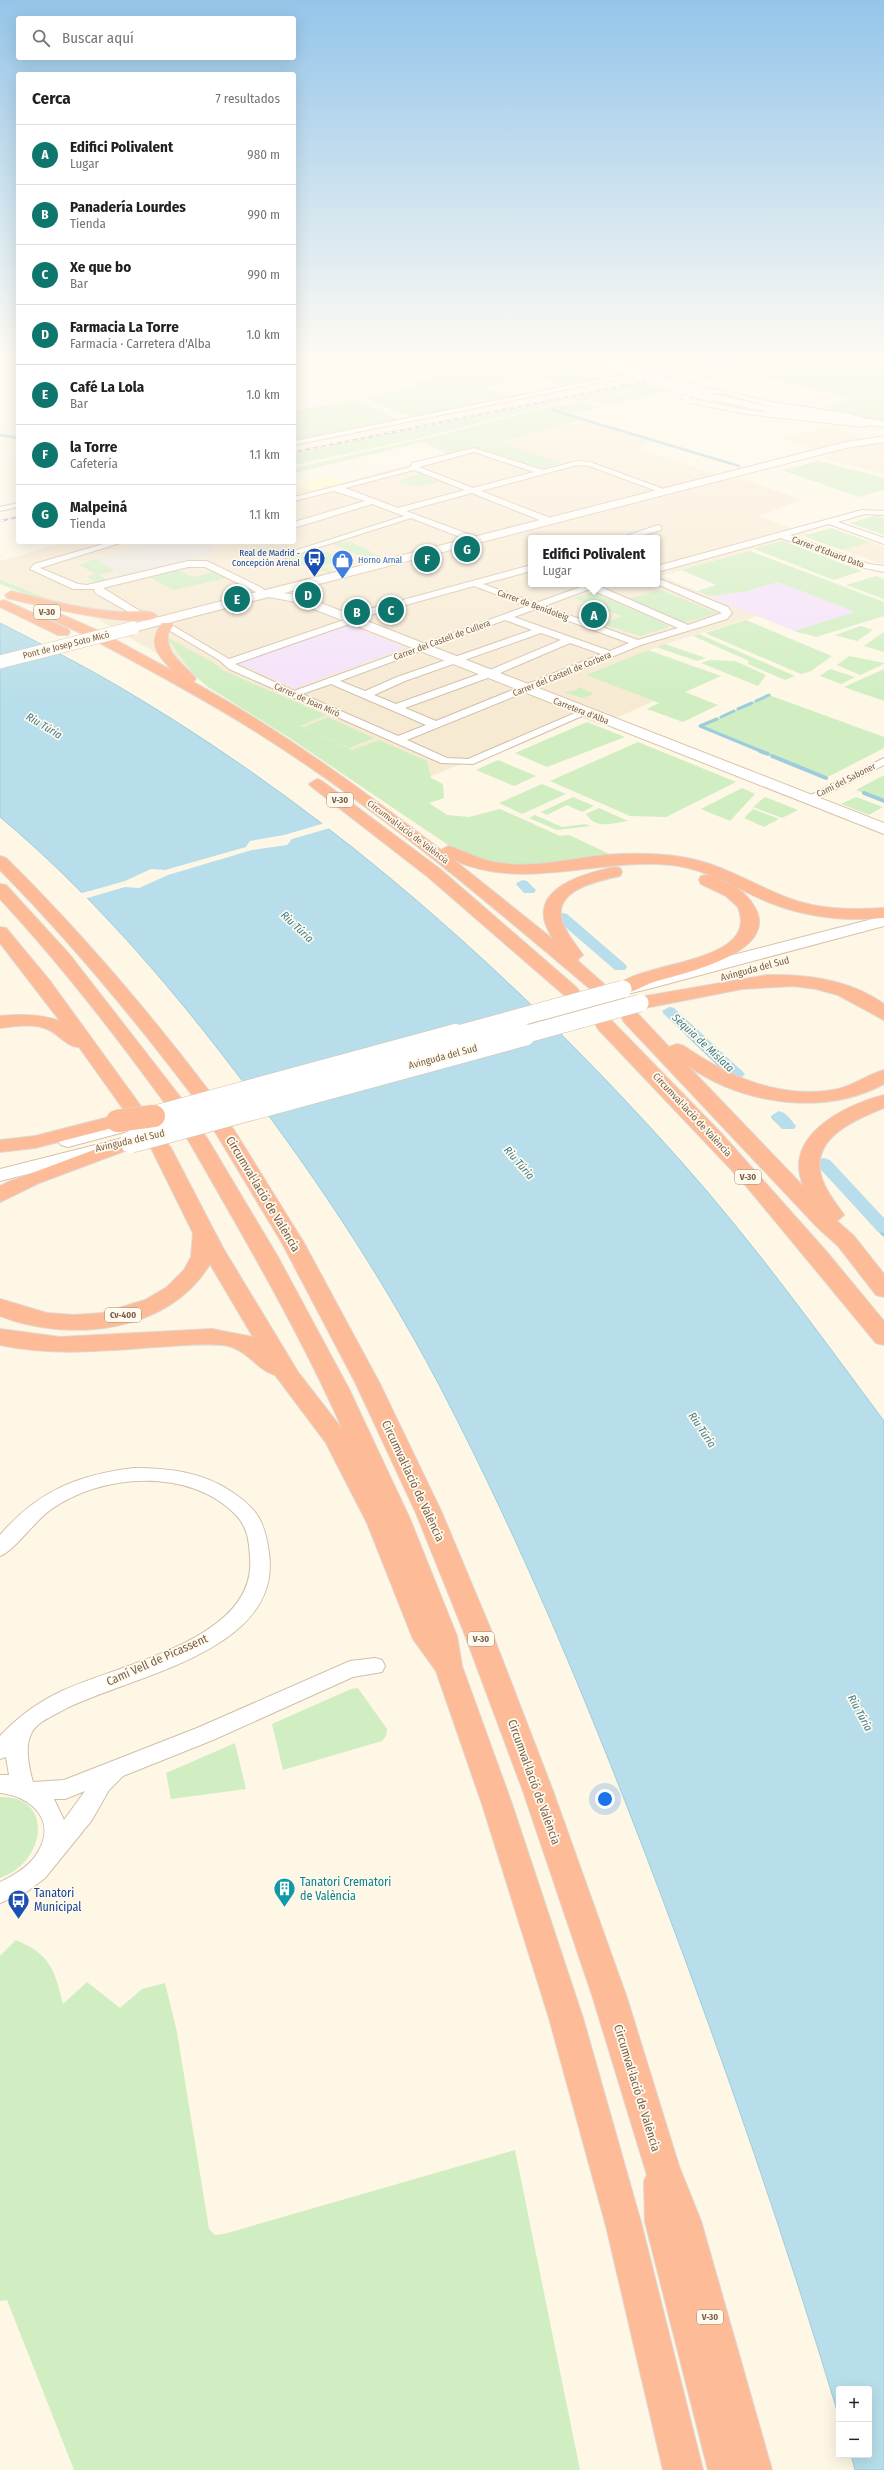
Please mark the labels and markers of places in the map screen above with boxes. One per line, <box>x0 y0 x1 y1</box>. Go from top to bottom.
pin: G <box>454 534 480 564</box>
pin: F <box>414 544 440 574</box>
bus stop icon: Real de Madrid - Concepción Arenal <box>302 545 328 578</box>
shop icon: Horno Arnal <box>329 547 355 580</box>
place label: Real de Madrid - Concepción Arenal <box>232 548 301 568</box>
place label: Horno Arnal <box>358 555 403 565</box>
pin: D <box>295 580 321 610</box>
pin: E <box>224 584 250 614</box>
pin: C <box>378 595 404 625</box>
pin: B <box>344 597 370 627</box>
pin: A <box>581 600 607 630</box>
place label: Tanatori Crematori de València <box>300 1875 391 1903</box>
building icon: Tanatori Crematori de València <box>271 1876 297 1909</box>
place label: Tanatori Municipal <box>34 1886 82 1914</box>
bus stop icon: Tanatori Municipal <box>6 1887 32 1920</box>

